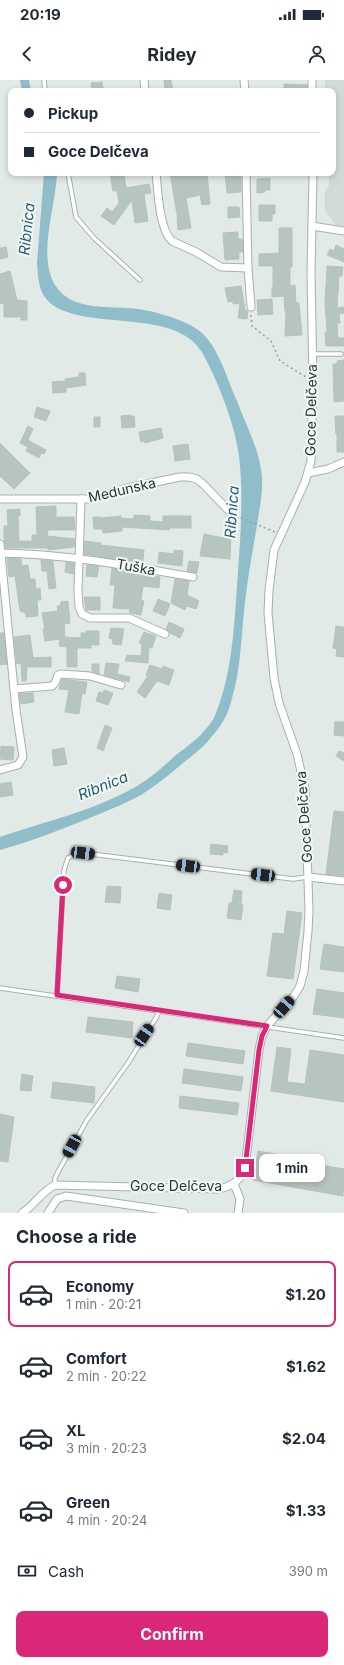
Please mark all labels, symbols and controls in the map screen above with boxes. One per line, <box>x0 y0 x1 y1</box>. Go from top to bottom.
text: 20:19 <box>20 5 61 24</box>
icon: back <box>16 43 38 65</box>
icon: person <box>306 43 328 65</box>
text: Ridey <box>147 44 197 65</box>
text: Pickup <box>48 104 98 123</box>
text: Goce Delčeva <box>48 142 149 161</box>
water label: Ribnica <box>14 202 39 256</box>
street label: Goce Delčeva <box>301 364 320 456</box>
street label: Medunska <box>86 473 157 506</box>
water label: Ribnica <box>220 485 243 539</box>
street label: Tuška <box>115 555 157 578</box>
water label: Ribnica <box>75 767 131 804</box>
street label: Goce Delčeva <box>292 770 315 864</box>
car <box>70 846 96 860</box>
car <box>175 859 201 873</box>
car <box>250 868 276 882</box>
route start <box>54 876 72 894</box>
car <box>272 994 296 1020</box>
car <box>132 1022 156 1048</box>
car <box>61 1133 83 1159</box>
callout: 1 min <box>259 1154 325 1182</box>
route end <box>236 1159 254 1177</box>
text: 1 min <box>276 1160 308 1176</box>
street label: Goce Delčeva <box>130 1177 222 1194</box>
text: Choose a ride <box>16 1226 137 1247</box>
icon: car <box>18 1276 54 1312</box>
text: Economy <box>66 1277 134 1296</box>
text: $1.20 <box>285 1285 326 1304</box>
text: 1 min · 20:21 <box>66 1296 141 1312</box>
icon: car <box>18 1348 54 1384</box>
text: Comfort <box>66 1349 127 1368</box>
text: $1.62 <box>286 1357 326 1376</box>
text: 2 min · 20:22 <box>66 1368 147 1384</box>
icon: car <box>18 1420 54 1456</box>
text: XL <box>66 1421 86 1440</box>
text: $2.04 <box>282 1429 326 1448</box>
text: 3 min · 20:23 <box>66 1440 147 1456</box>
icon: car <box>18 1492 54 1528</box>
text: Green <box>66 1493 110 1512</box>
text: $1.33 <box>286 1501 326 1520</box>
text: 4 min · 20:24 <box>66 1512 147 1528</box>
icon: cash <box>16 1560 38 1582</box>
text: Cash <box>48 1562 84 1581</box>
text: 390 m <box>289 1563 328 1579</box>
button: Confirm <box>16 1611 328 1657</box>

